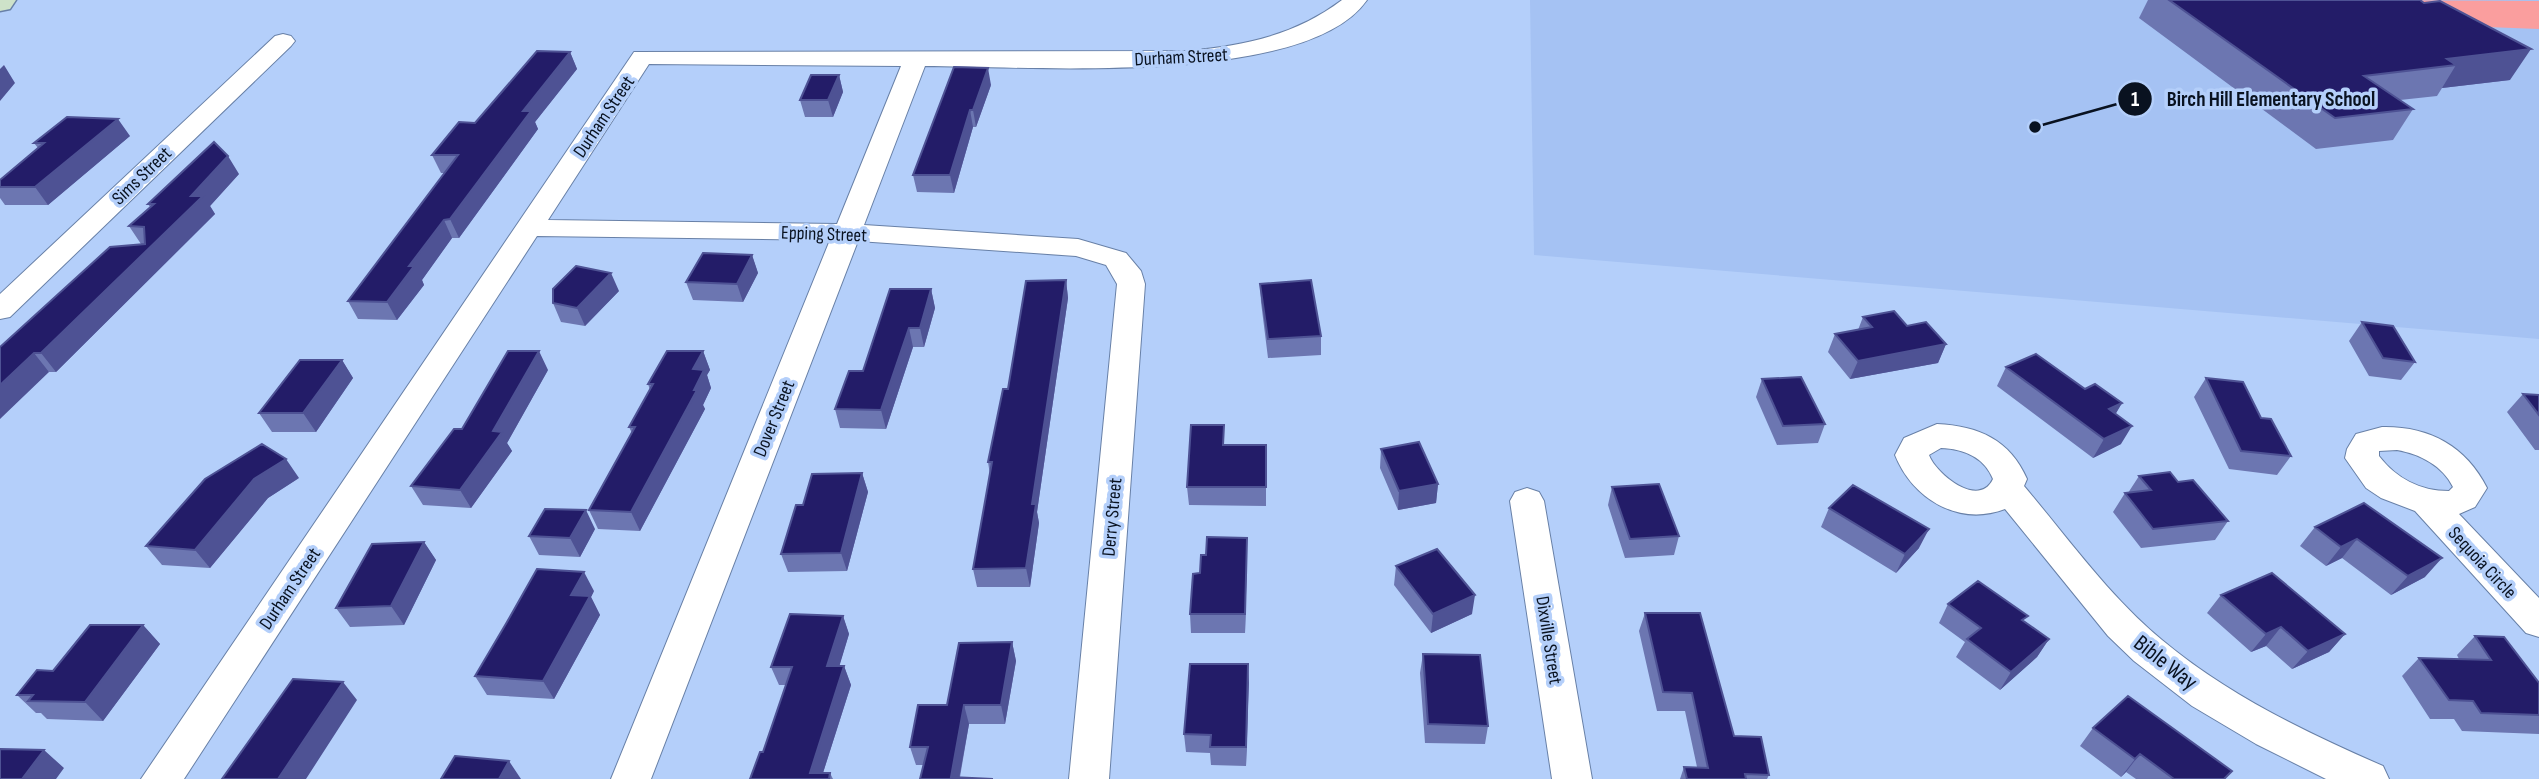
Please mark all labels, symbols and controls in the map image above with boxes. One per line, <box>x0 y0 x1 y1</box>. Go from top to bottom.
street label: Durham Street <box>1134 44 1229 71</box>
street label: Durham Street <box>569 71 640 162</box>
callout: Birch Hill Elementary School <box>2118 78 2389 120</box>
text: 1 <box>2131 87 2139 112</box>
text: Birch Hill Elementary School <box>2167 87 2375 112</box>
street label: Sims Street <box>108 142 177 210</box>
street label: Epping Street <box>781 222 867 247</box>
street label: Dover Street <box>749 377 800 460</box>
street label: Derry Street <box>1098 477 1127 557</box>
street label: Sequoia Circle <box>2443 522 2521 604</box>
street label: Durham Street <box>255 543 326 634</box>
street label: Dixville Street <box>1530 595 1567 686</box>
street label: Bible Way <box>2128 629 2203 696</box>

